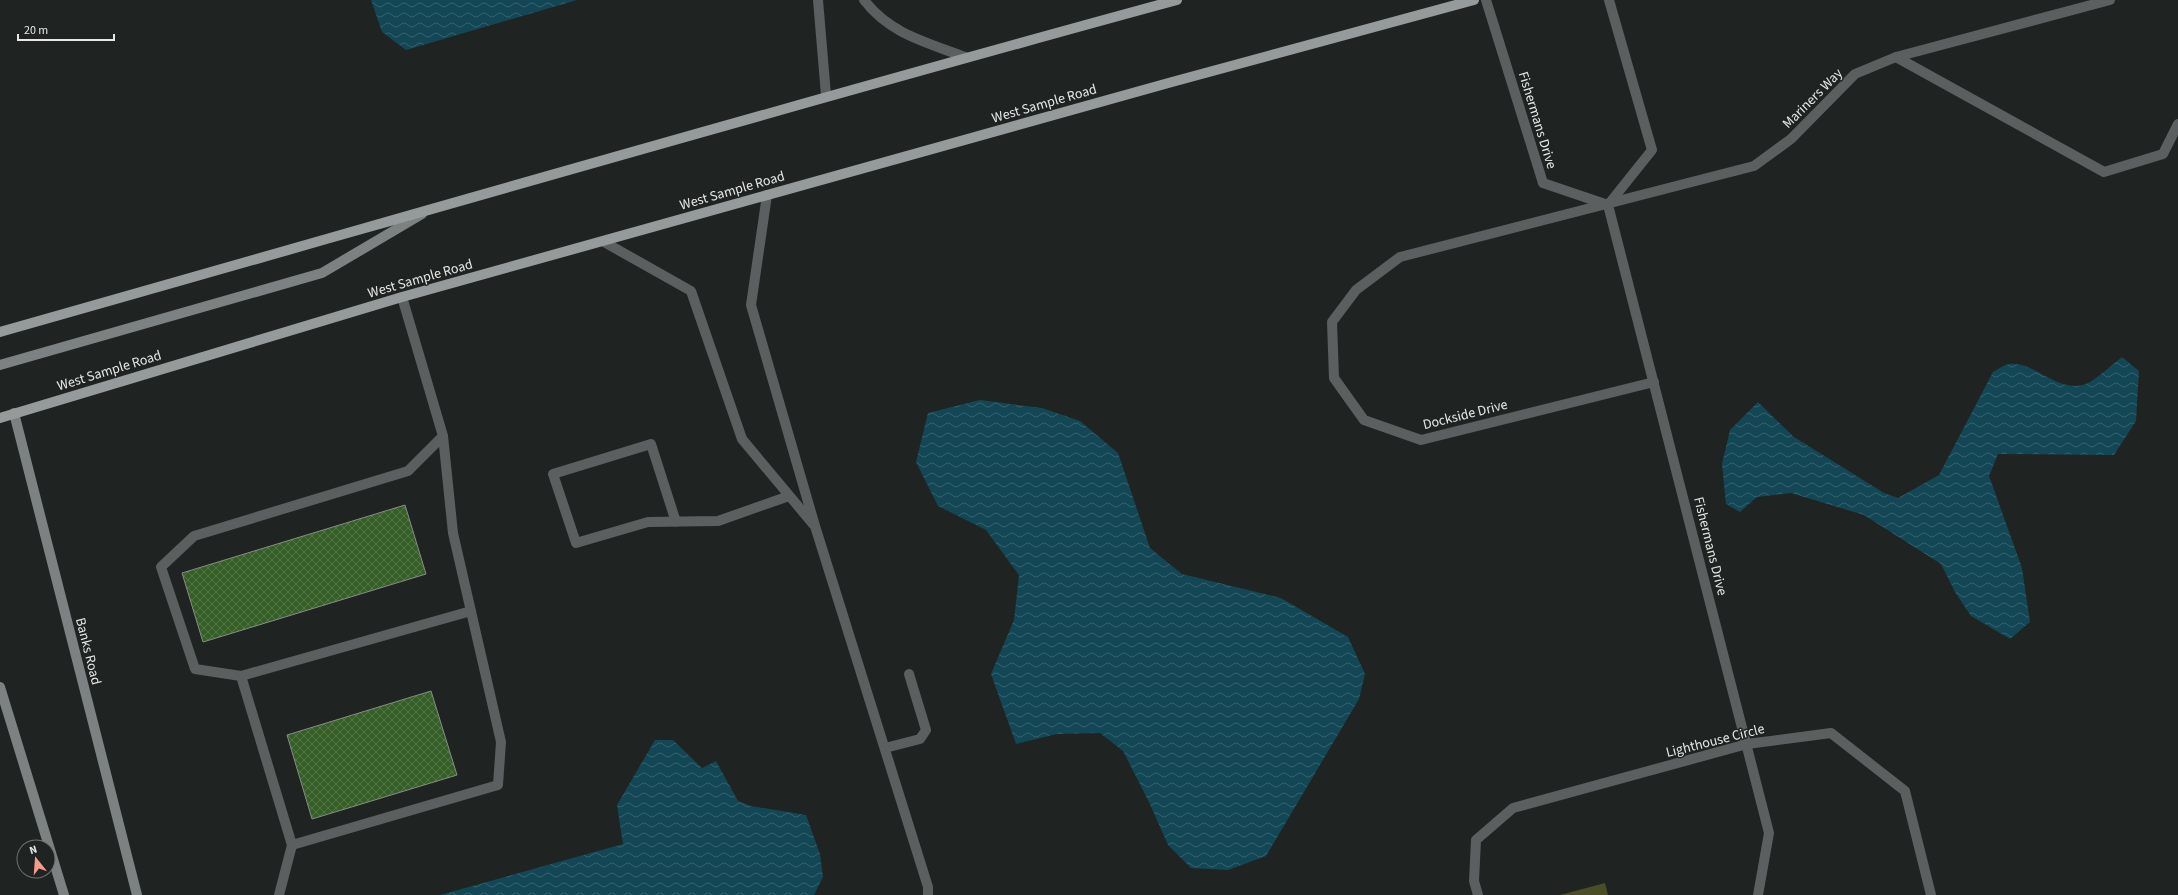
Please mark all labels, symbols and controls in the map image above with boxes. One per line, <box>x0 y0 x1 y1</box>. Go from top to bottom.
scale bar <box>18 16 114 42</box>
text: 20 m <box>24 22 48 39</box>
street label: Mariners Way <box>1778 64 1848 133</box>
street label: Fishermans Drive <box>1513 69 1561 172</box>
street label: West Sample Road <box>989 79 1099 129</box>
street label: West Sample Road <box>677 166 787 216</box>
street label: West Sample Road <box>365 254 475 304</box>
street label: West Sample Road <box>55 346 164 396</box>
street label: Dockside Drive <box>1421 395 1510 435</box>
street label: Fishermans Drive <box>1688 495 1732 598</box>
street label: Banks Road <box>70 616 106 687</box>
street label: Lighthouse Circle <box>1664 719 1767 763</box>
north arrow <box>16 839 56 879</box>
text: N <box>28 842 39 858</box>

